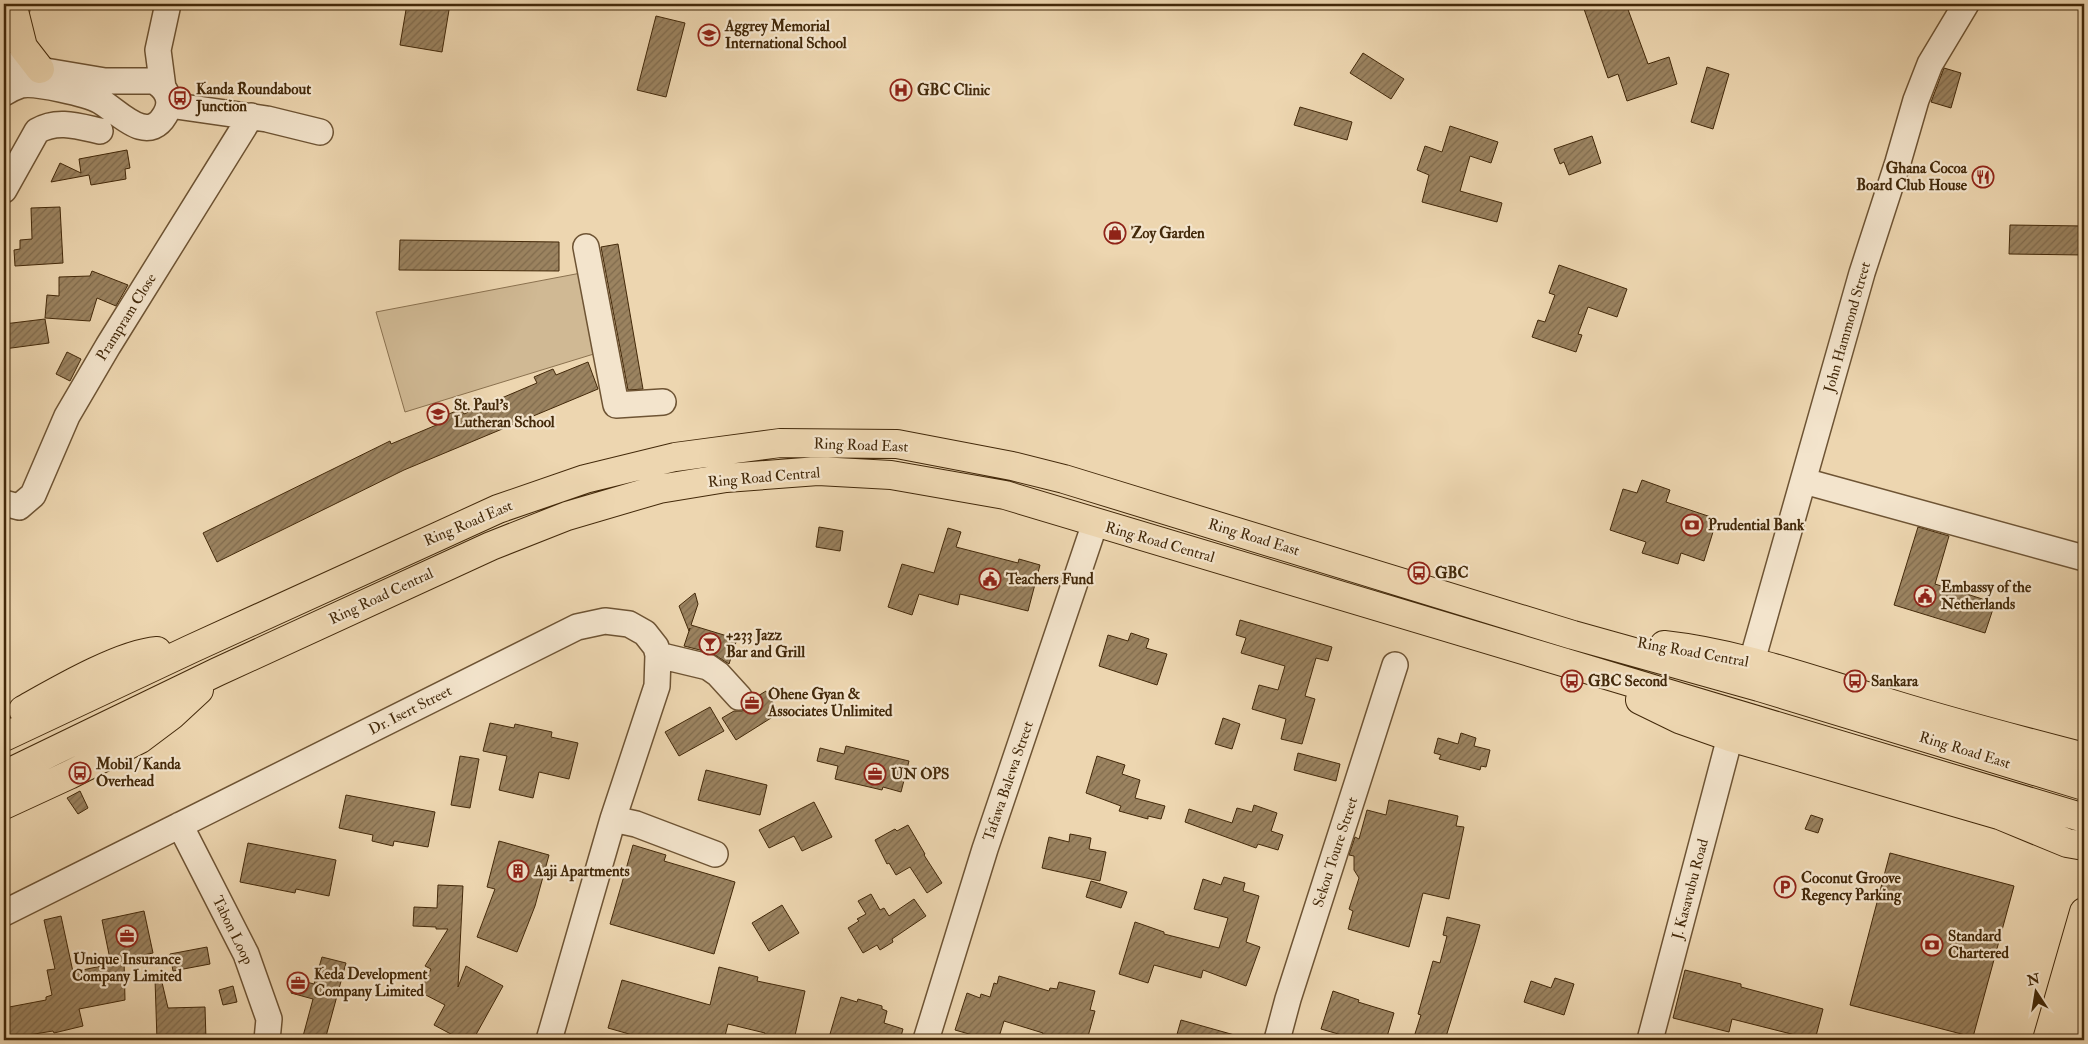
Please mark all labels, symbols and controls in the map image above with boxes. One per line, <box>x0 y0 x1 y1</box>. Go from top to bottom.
place label: Aggrey Memorial International School <box>724 17 847 53</box>
school or university icon: Aggrey Memorial International School <box>697 23 721 47</box>
hospital icon: GBC Clinic <box>889 78 913 102</box>
place label: Kanda Roundabout Junction <box>195 80 311 117</box>
place label: GBC Clinic <box>917 81 991 100</box>
bus stop icon: Kanda Roundabout Junction <box>168 86 192 110</box>
place label: Ghana Cocoa Board Club House <box>1856 159 1968 195</box>
restaurant icon: Ghana Cocoa Board Club House <box>1971 165 1995 189</box>
shop icon: Zoy Garden <box>1103 221 1127 245</box>
place label: Zoy Garden <box>1131 224 1205 244</box>
street label: John Hammond Street <box>1819 260 1876 396</box>
street label: Prampram Close <box>92 270 162 365</box>
place label: St. Paul's Lutheran School <box>454 396 555 432</box>
school or university icon: St. Paul's Lutheran School <box>426 402 450 426</box>
street label: Ring Road East <box>813 434 909 457</box>
street label: Ring Road Central <box>707 463 821 492</box>
street label: Ring Road East <box>421 496 516 551</box>
bank icon: Prudential Bank <box>1680 513 1704 537</box>
street label: Ring Road East <box>1206 515 1302 560</box>
place label: Prudential Bank <box>1708 516 1805 535</box>
street label: Ring Road Central <box>1103 518 1217 567</box>
bus stop icon: GBC <box>1407 561 1431 585</box>
street label: Ring Road Central <box>326 564 437 629</box>
place label: GBC <box>1435 564 1468 583</box>
public building icon: Teachers Fund <box>978 567 1002 591</box>
place label: Teachers Fund <box>1005 570 1094 589</box>
place label: Embassy of the Netherlands <box>1940 578 2032 614</box>
public building icon: Embassy of the Netherlands <box>1913 584 1937 608</box>
place label: +233 Jazz Bar and Grill <box>726 626 805 662</box>
bar icon: +233 Jazz Bar and Grill <box>698 632 722 656</box>
street label: Ring Road Central <box>1636 633 1750 672</box>
bus stop icon: GBC Second <box>1560 669 1584 693</box>
bus stop icon: Sankara <box>1843 669 1867 693</box>
place label: GBC Second <box>1588 672 1668 691</box>
place label: Sankara <box>1871 672 1919 691</box>
street label: Dr. Isert Street <box>365 681 455 740</box>
place label: Ohene Gyan & Associates Unlimited <box>767 685 893 721</box>
office icon: Ohene Gyan & Associates Unlimited <box>740 691 764 715</box>
street label: Tafawa Balewa Street <box>979 718 1038 844</box>
street label: Ring Road East <box>1917 728 2013 773</box>
place label: Mobil / Kanda Overhead <box>95 755 182 791</box>
bus stop icon: Mobil / Kanda Overhead <box>68 761 92 785</box>
office icon: UN OPS <box>863 762 887 786</box>
place label: UN OPS <box>891 765 949 784</box>
street label: Sekou Toure Street <box>1309 794 1362 910</box>
street label: J. Kasavubu Road <box>1668 836 1714 943</box>
building icon: Aaji Apartments <box>506 859 530 883</box>
place label: Aaji Apartments <box>533 862 630 882</box>
place label: Coconut Groove Regency Parking <box>1801 869 1902 906</box>
parking icon: Coconut Groove Regency Parking <box>1773 875 1797 899</box>
street label: Tabon Loop <box>207 893 258 968</box>
office icon: Unique Insurance Company Limited <box>115 924 139 948</box>
place label: Standard Chartered <box>1948 927 2010 963</box>
bank icon: Standard Chartered <box>1920 933 1944 957</box>
place label: Unique Insurance Company Limited <box>72 950 183 987</box>
place label: Keda Development Company Limited <box>314 965 427 1002</box>
north arrow <box>2010 966 2060 1016</box>
text: N <box>2025 970 2042 990</box>
office icon: Keda Development Company Limited <box>286 971 310 995</box>

